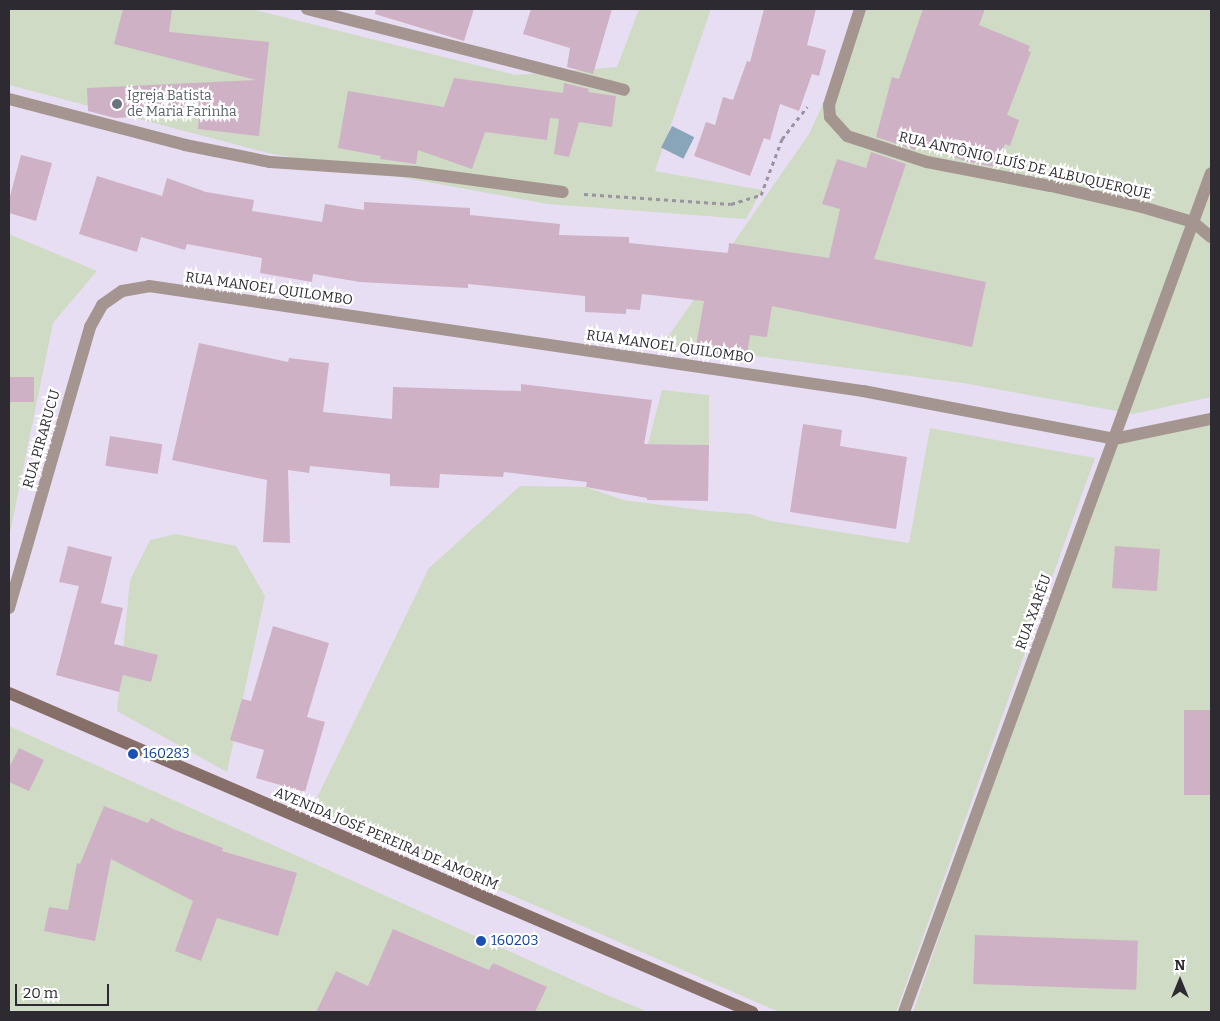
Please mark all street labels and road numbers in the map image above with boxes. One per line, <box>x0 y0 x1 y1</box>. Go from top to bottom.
street label: RUA ANTÔNIO LUÍS DE ALBUQUERQUE <box>897 129 1153 203</box>
street label: RUA MANOEL QUILOMBO <box>184 269 354 309</box>
street label: RUA MANOEL QUILOMBO <box>585 327 755 367</box>
street label: RUA PIRARUCU <box>20 388 64 490</box>
street label: RUA XARÉU <box>1013 572 1055 652</box>
street label: AVENIDA JOSÉ PEREIRA DE AMORIM <box>272 784 500 894</box>

